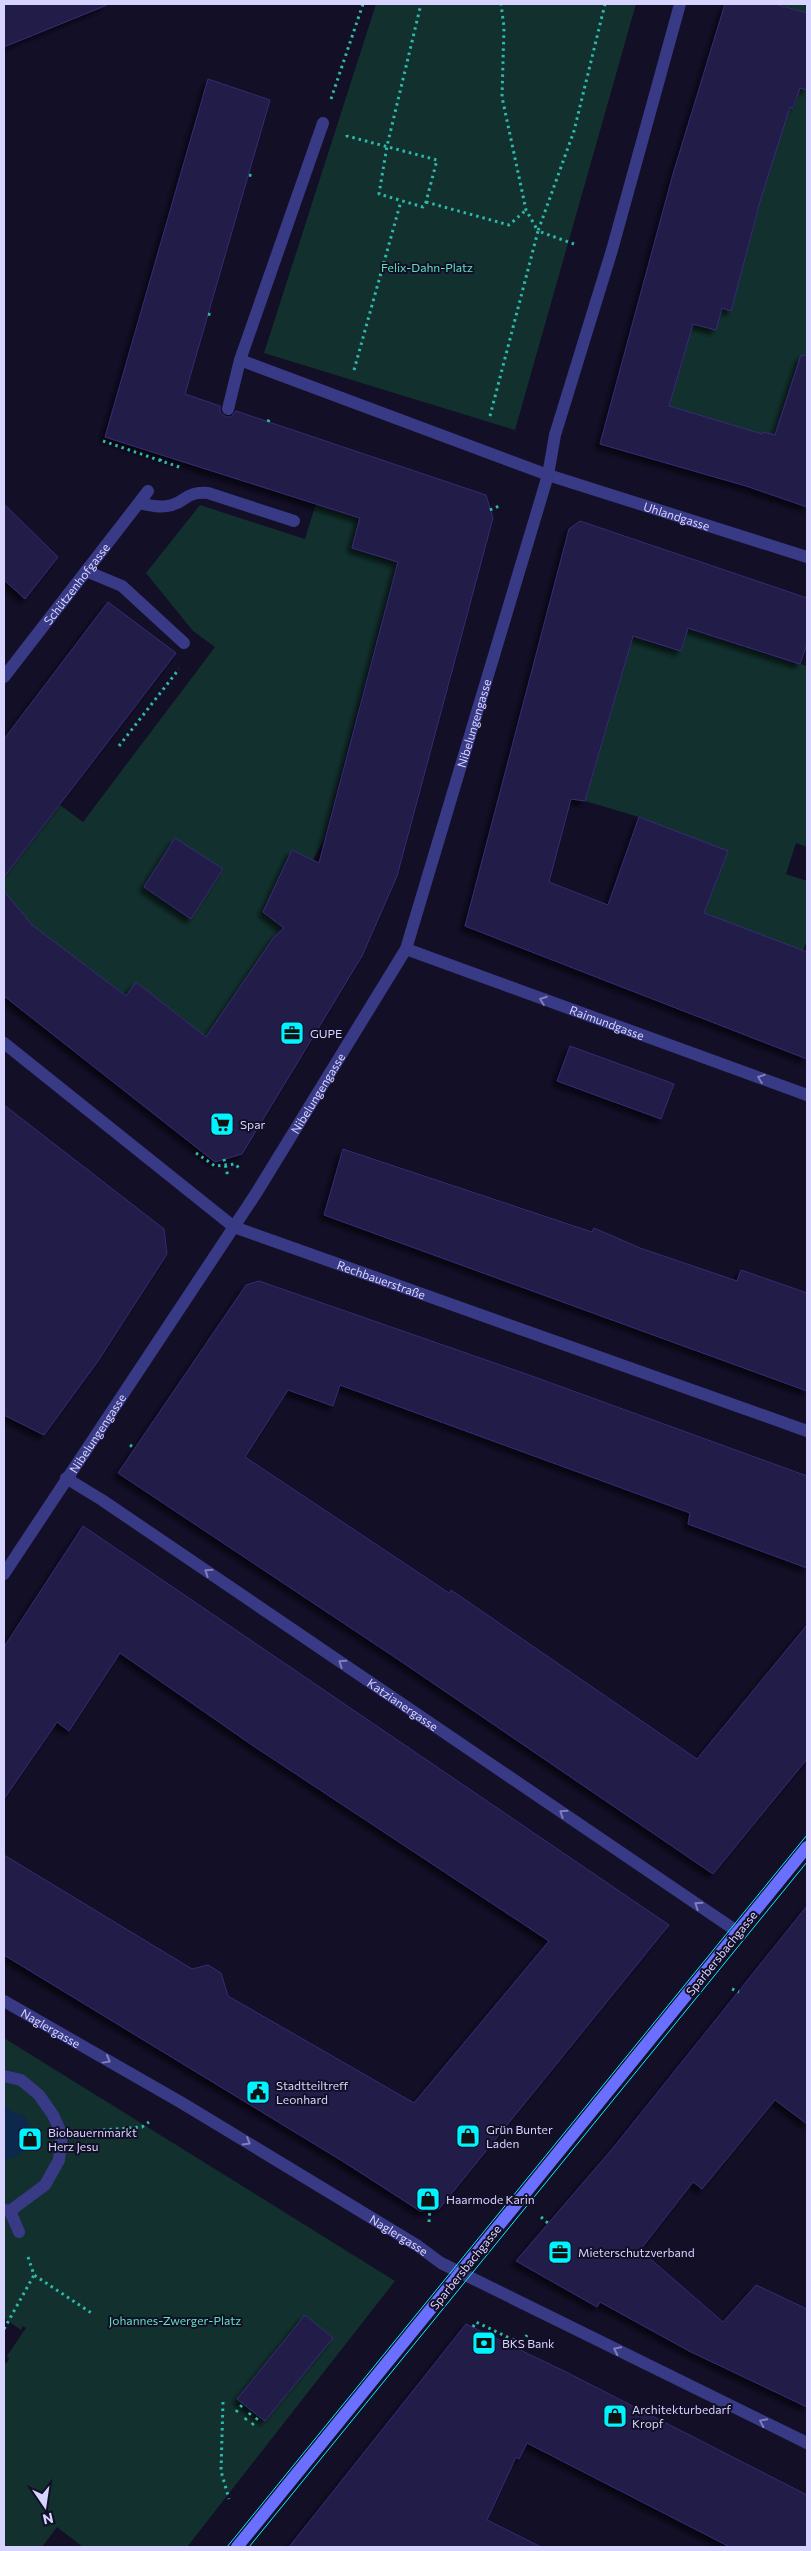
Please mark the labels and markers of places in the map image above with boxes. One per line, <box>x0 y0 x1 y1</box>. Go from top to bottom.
office icon: GUPE <box>279 1020 305 1046</box>
place label: GUPE <box>310 1026 342 1040</box>
supermarket icon: Spar <box>209 1111 235 1137</box>
place label: Spar <box>240 1117 265 1131</box>
place label: Stadtteiltreff Leonhard <box>276 2078 349 2106</box>
public building icon: Stadtteiltreff Leonhard <box>245 2079 271 2105</box>
place label: Grün Bunter Laden <box>486 2122 553 2150</box>
shop icon: Grün Bunter Laden <box>455 2123 481 2149</box>
place label: Biobauernmarkt Herz Jesu <box>48 2125 137 2154</box>
shop icon: Biobauernmarkt Herz Jesu <box>17 2126 43 2152</box>
shop icon: Haarmode Karin <box>415 2186 441 2212</box>
place label: Haarmode Karin <box>446 2192 535 2206</box>
office icon: Mieterschutzverband <box>547 2239 573 2265</box>
place label: Mieterschutzverband <box>578 2245 695 2259</box>
bank icon: BKS Bank <box>471 2330 497 2356</box>
place label: BKS Bank <box>502 2336 555 2350</box>
place label: Architekturbedarf Kropf <box>632 2402 731 2430</box>
shop icon: Architekturbedarf Kropf <box>602 2403 628 2429</box>

